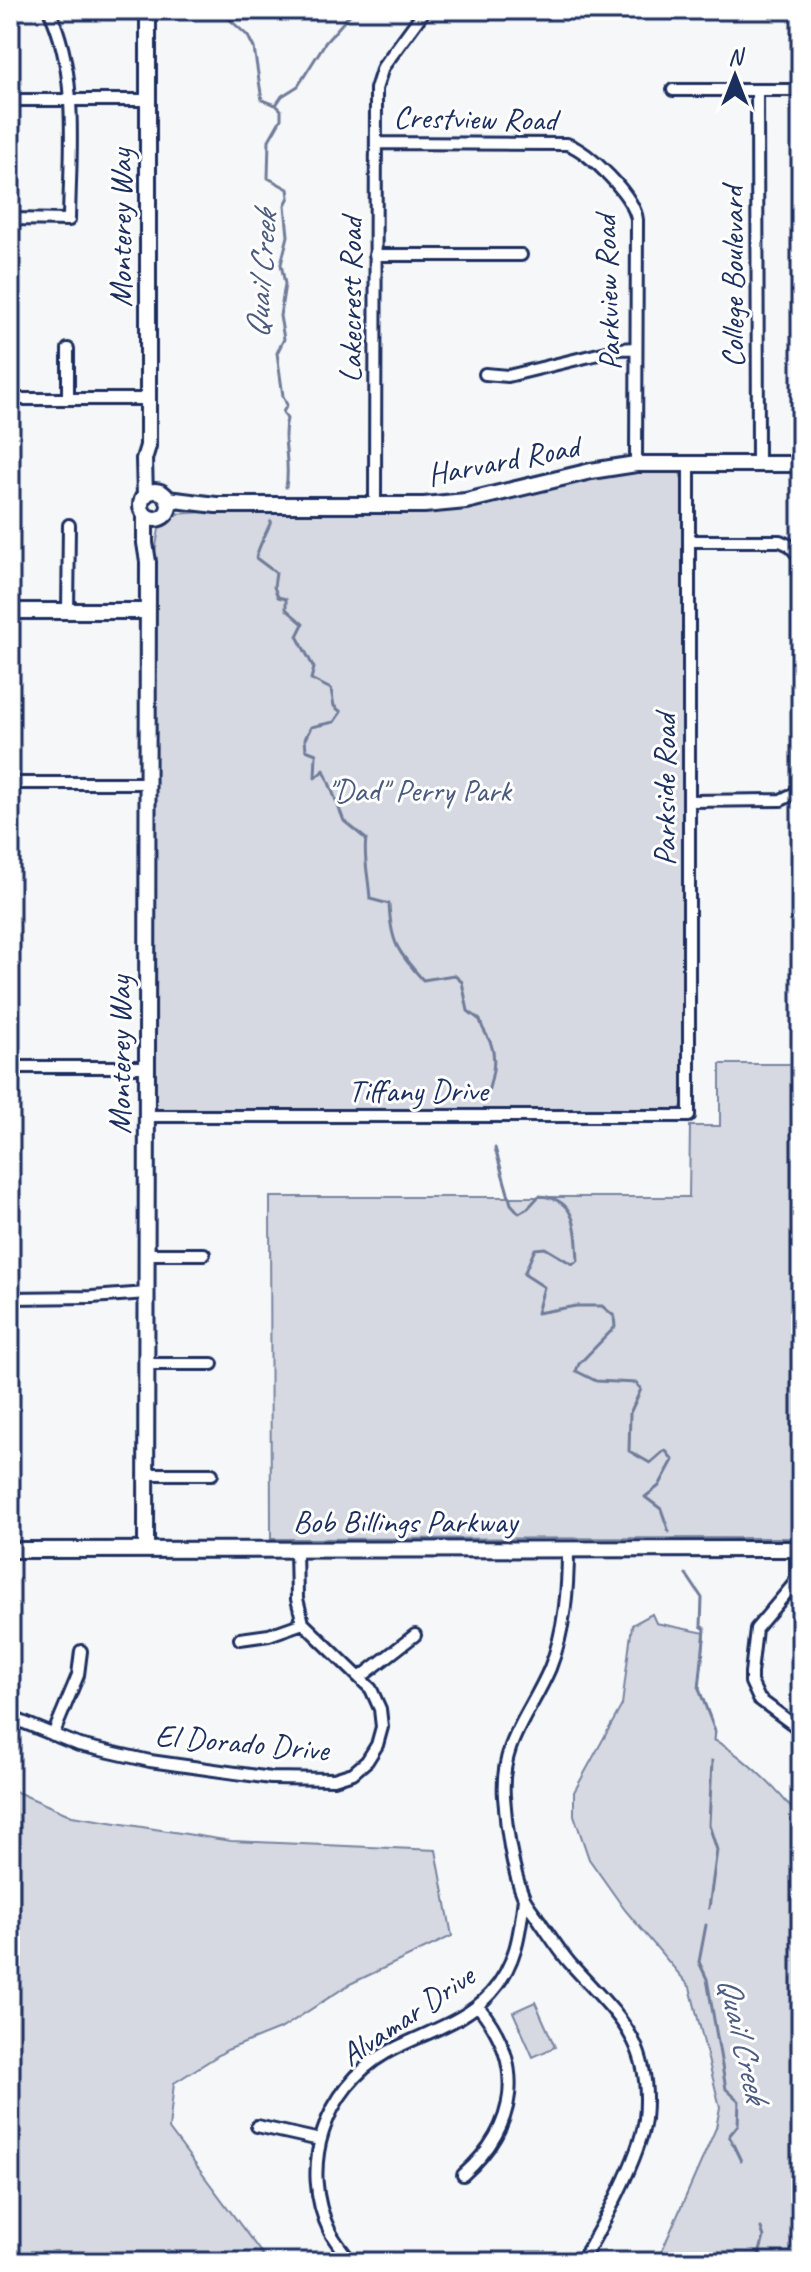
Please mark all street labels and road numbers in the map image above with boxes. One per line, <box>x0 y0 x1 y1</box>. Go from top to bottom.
street label: Crestview Road <box>393 97 561 140</box>
street label: Monterey Way <box>100 147 141 307</box>
street label: College Boulevard <box>712 182 753 368</box>
street label: Parkview Road <box>584 209 631 371</box>
street label: Lakecrest Road <box>330 213 371 383</box>
street label: Harvard Road <box>424 425 588 495</box>
street label: Parkside Road <box>644 709 685 866</box>
street label: Monterey Way <box>99 974 140 1134</box>
street label: Tiffany Drive <box>348 1070 490 1111</box>
street label: Bob Billings Parkway <box>293 1501 520 1542</box>
street label: El Dorado Drive <box>154 1715 333 1771</box>
street label: Alvamar Drive <box>332 1954 484 2075</box>

